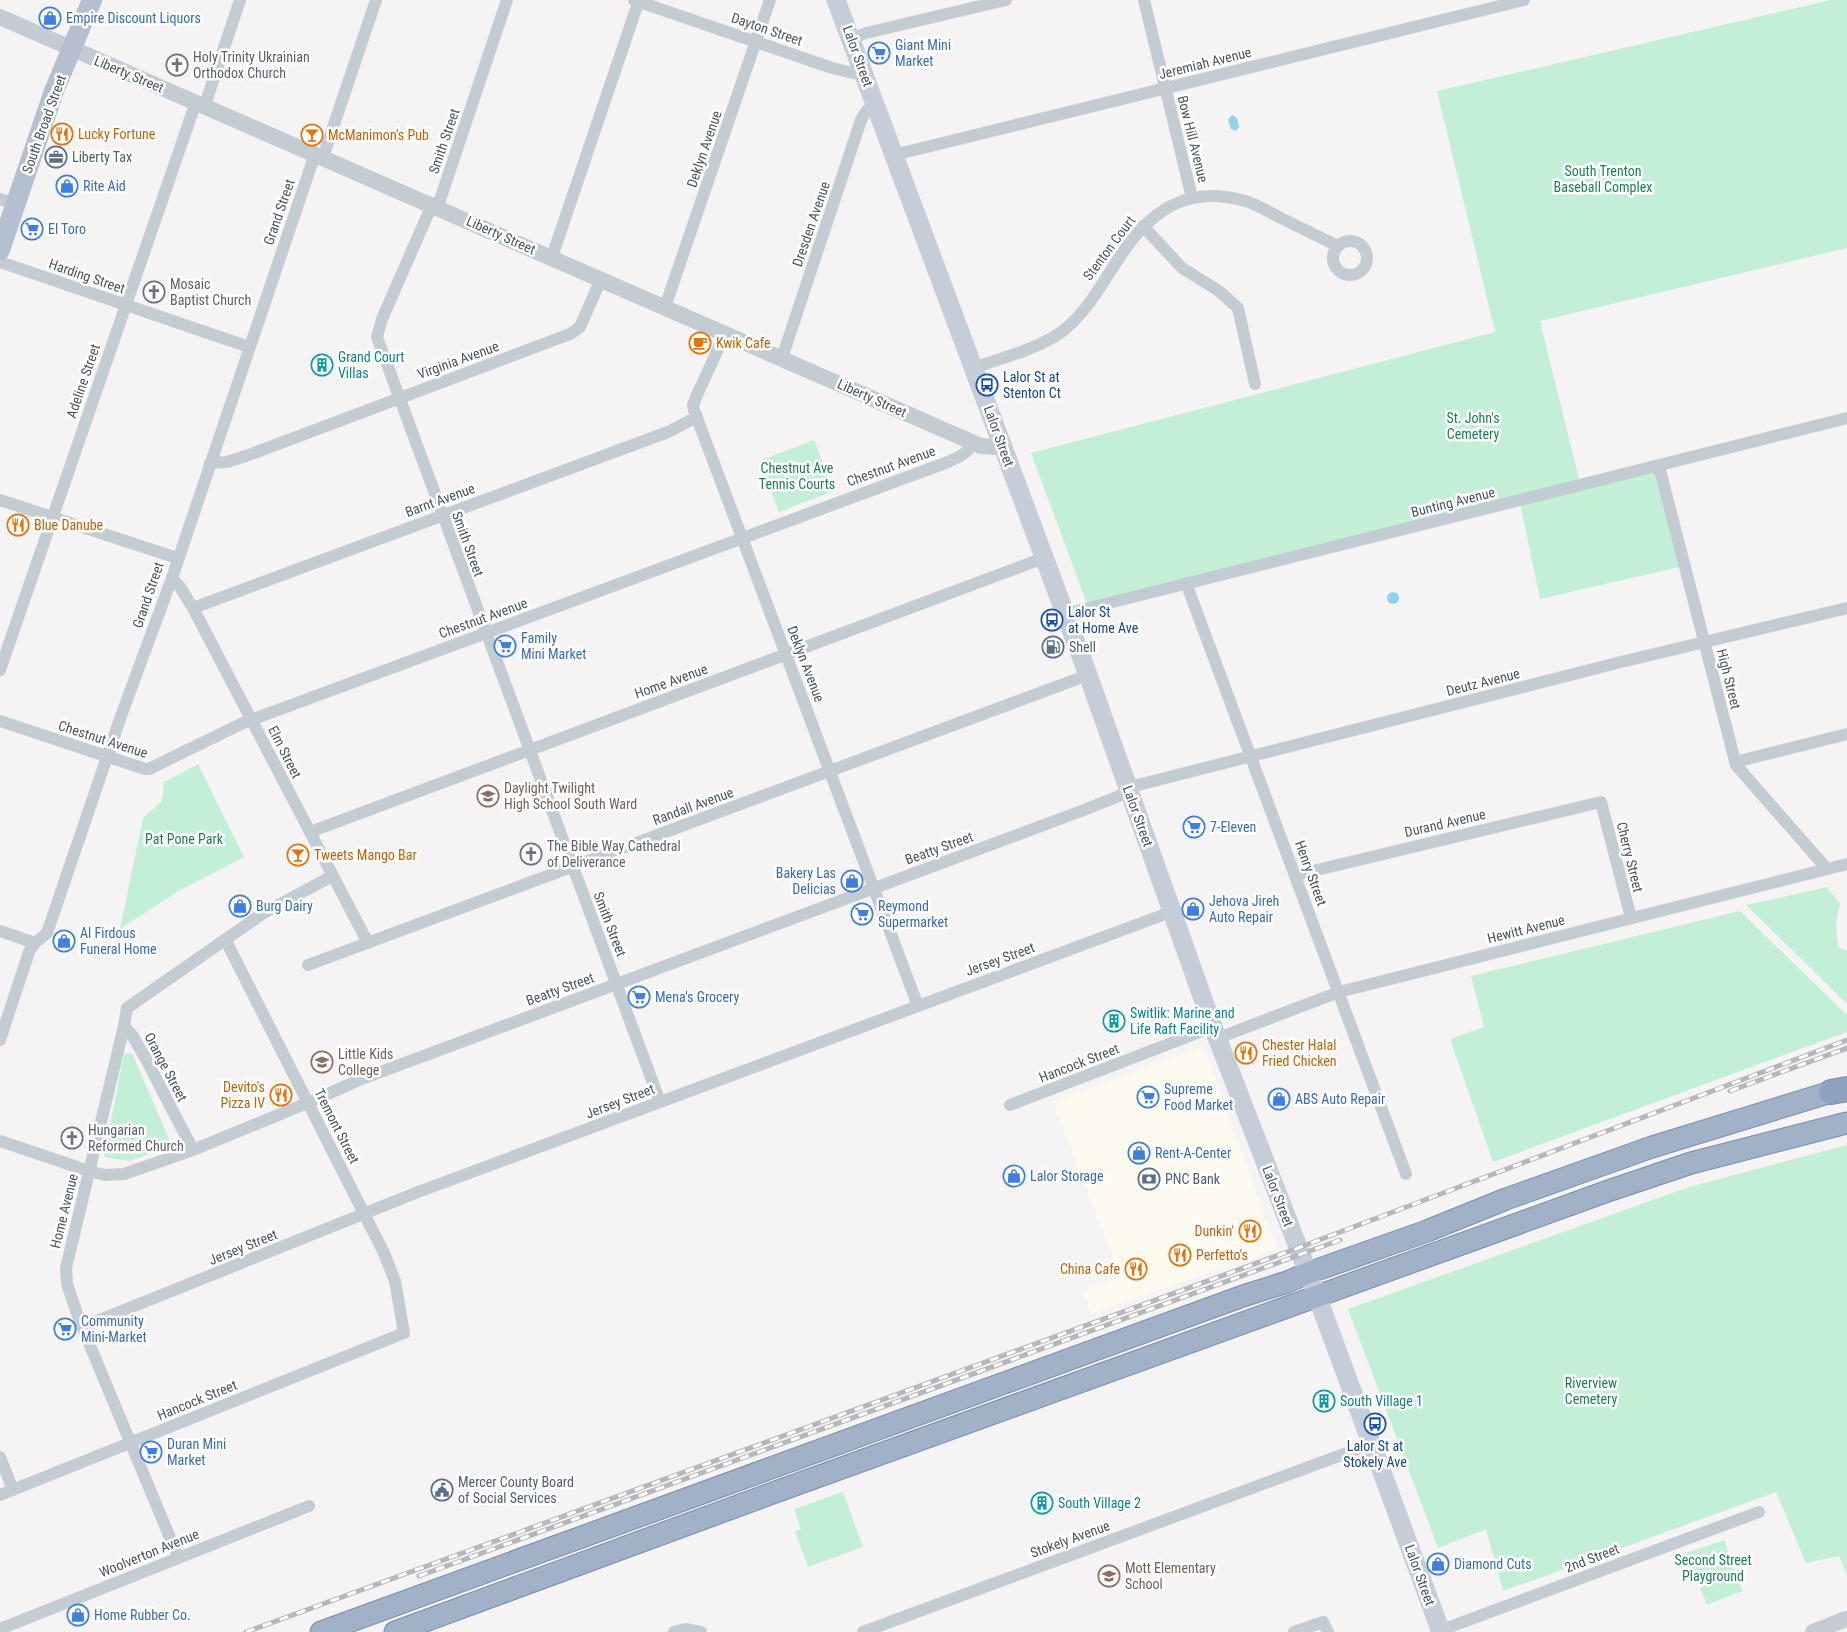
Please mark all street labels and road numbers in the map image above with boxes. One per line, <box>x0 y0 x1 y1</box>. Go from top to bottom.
street label: Dayton Street <box>729 9 805 49</box>
street label: Lalor Street <box>840 23 876 89</box>
street label: Jeremiah Avenue <box>1157 44 1253 82</box>
street label: Liberty Street <box>92 52 166 96</box>
street label: South Broad Street <box>19 73 69 175</box>
street label: Bow Hill Avenue <box>1174 94 1212 184</box>
street label: Smith Street <box>425 106 463 176</box>
street label: Deklyn Avenue <box>683 108 725 190</box>
street label: Grand Street <box>260 177 298 247</box>
street label: Dresden Avenue <box>789 179 833 269</box>
street label: Liberty Street <box>464 213 538 257</box>
street label: Stenton Court <box>1080 213 1138 283</box>
street label: Harding Street <box>47 256 127 296</box>
street label: Virginia Avenue <box>415 338 501 382</box>
street label: Adeline Street <box>63 342 103 420</box>
street label: Liberty Street <box>835 376 909 420</box>
street label: Lalor Street <box>981 403 1017 469</box>
street label: Chestnut Avenue <box>845 442 938 489</box>
street label: Barnt Avenue <box>403 480 477 520</box>
street label: Bunting Avenue <box>1409 484 1497 520</box>
street label: Smith Street <box>449 509 487 579</box>
street label: Grand Street <box>129 560 167 630</box>
street label: Chestnut Avenue <box>437 594 530 641</box>
street label: Deklyn Avenue <box>784 624 828 705</box>
street label: High Street <box>1714 647 1744 711</box>
street label: Home Avenue <box>632 660 710 702</box>
street label: Deutz Avenue <box>1445 665 1522 699</box>
street label: Chestnut Avenue <box>56 717 150 761</box>
street label: Elm Street <box>265 723 305 781</box>
street label: Lalor Street <box>1120 783 1156 849</box>
street label: Randall Avenue <box>651 784 736 828</box>
street label: Durand Avenue <box>1403 806 1488 840</box>
street label: Cherry Street <box>1614 820 1646 894</box>
street label: Beatty Street <box>903 828 975 868</box>
street label: Henry Street <box>1292 838 1330 908</box>
street label: Smith Street <box>590 889 630 959</box>
street label: Hewitt Avenue <box>1486 912 1567 946</box>
street label: Jersey Street <box>963 939 1037 979</box>
street label: Beatty Street <box>524 969 596 1009</box>
street label: Orange Street <box>141 1030 191 1104</box>
street label: Hancock Street <box>1037 1040 1121 1086</box>
street label: Jersey Street <box>583 1081 657 1121</box>
street label: Tremont Street <box>311 1086 363 1166</box>
street label: Lalor Street <box>1259 1163 1297 1229</box>
street label: Home Avenue <box>47 1172 81 1250</box>
street label: Jersey Street <box>206 1226 280 1268</box>
street label: Hancock Street <box>155 1377 239 1423</box>
street label: Stokely Avenue <box>1028 1517 1112 1561</box>
street label: Woolverton Avenue <box>97 1526 202 1580</box>
street label: 2nd Street <box>1563 1540 1621 1576</box>
street label: Lalor Street <box>1402 1542 1438 1608</box>

